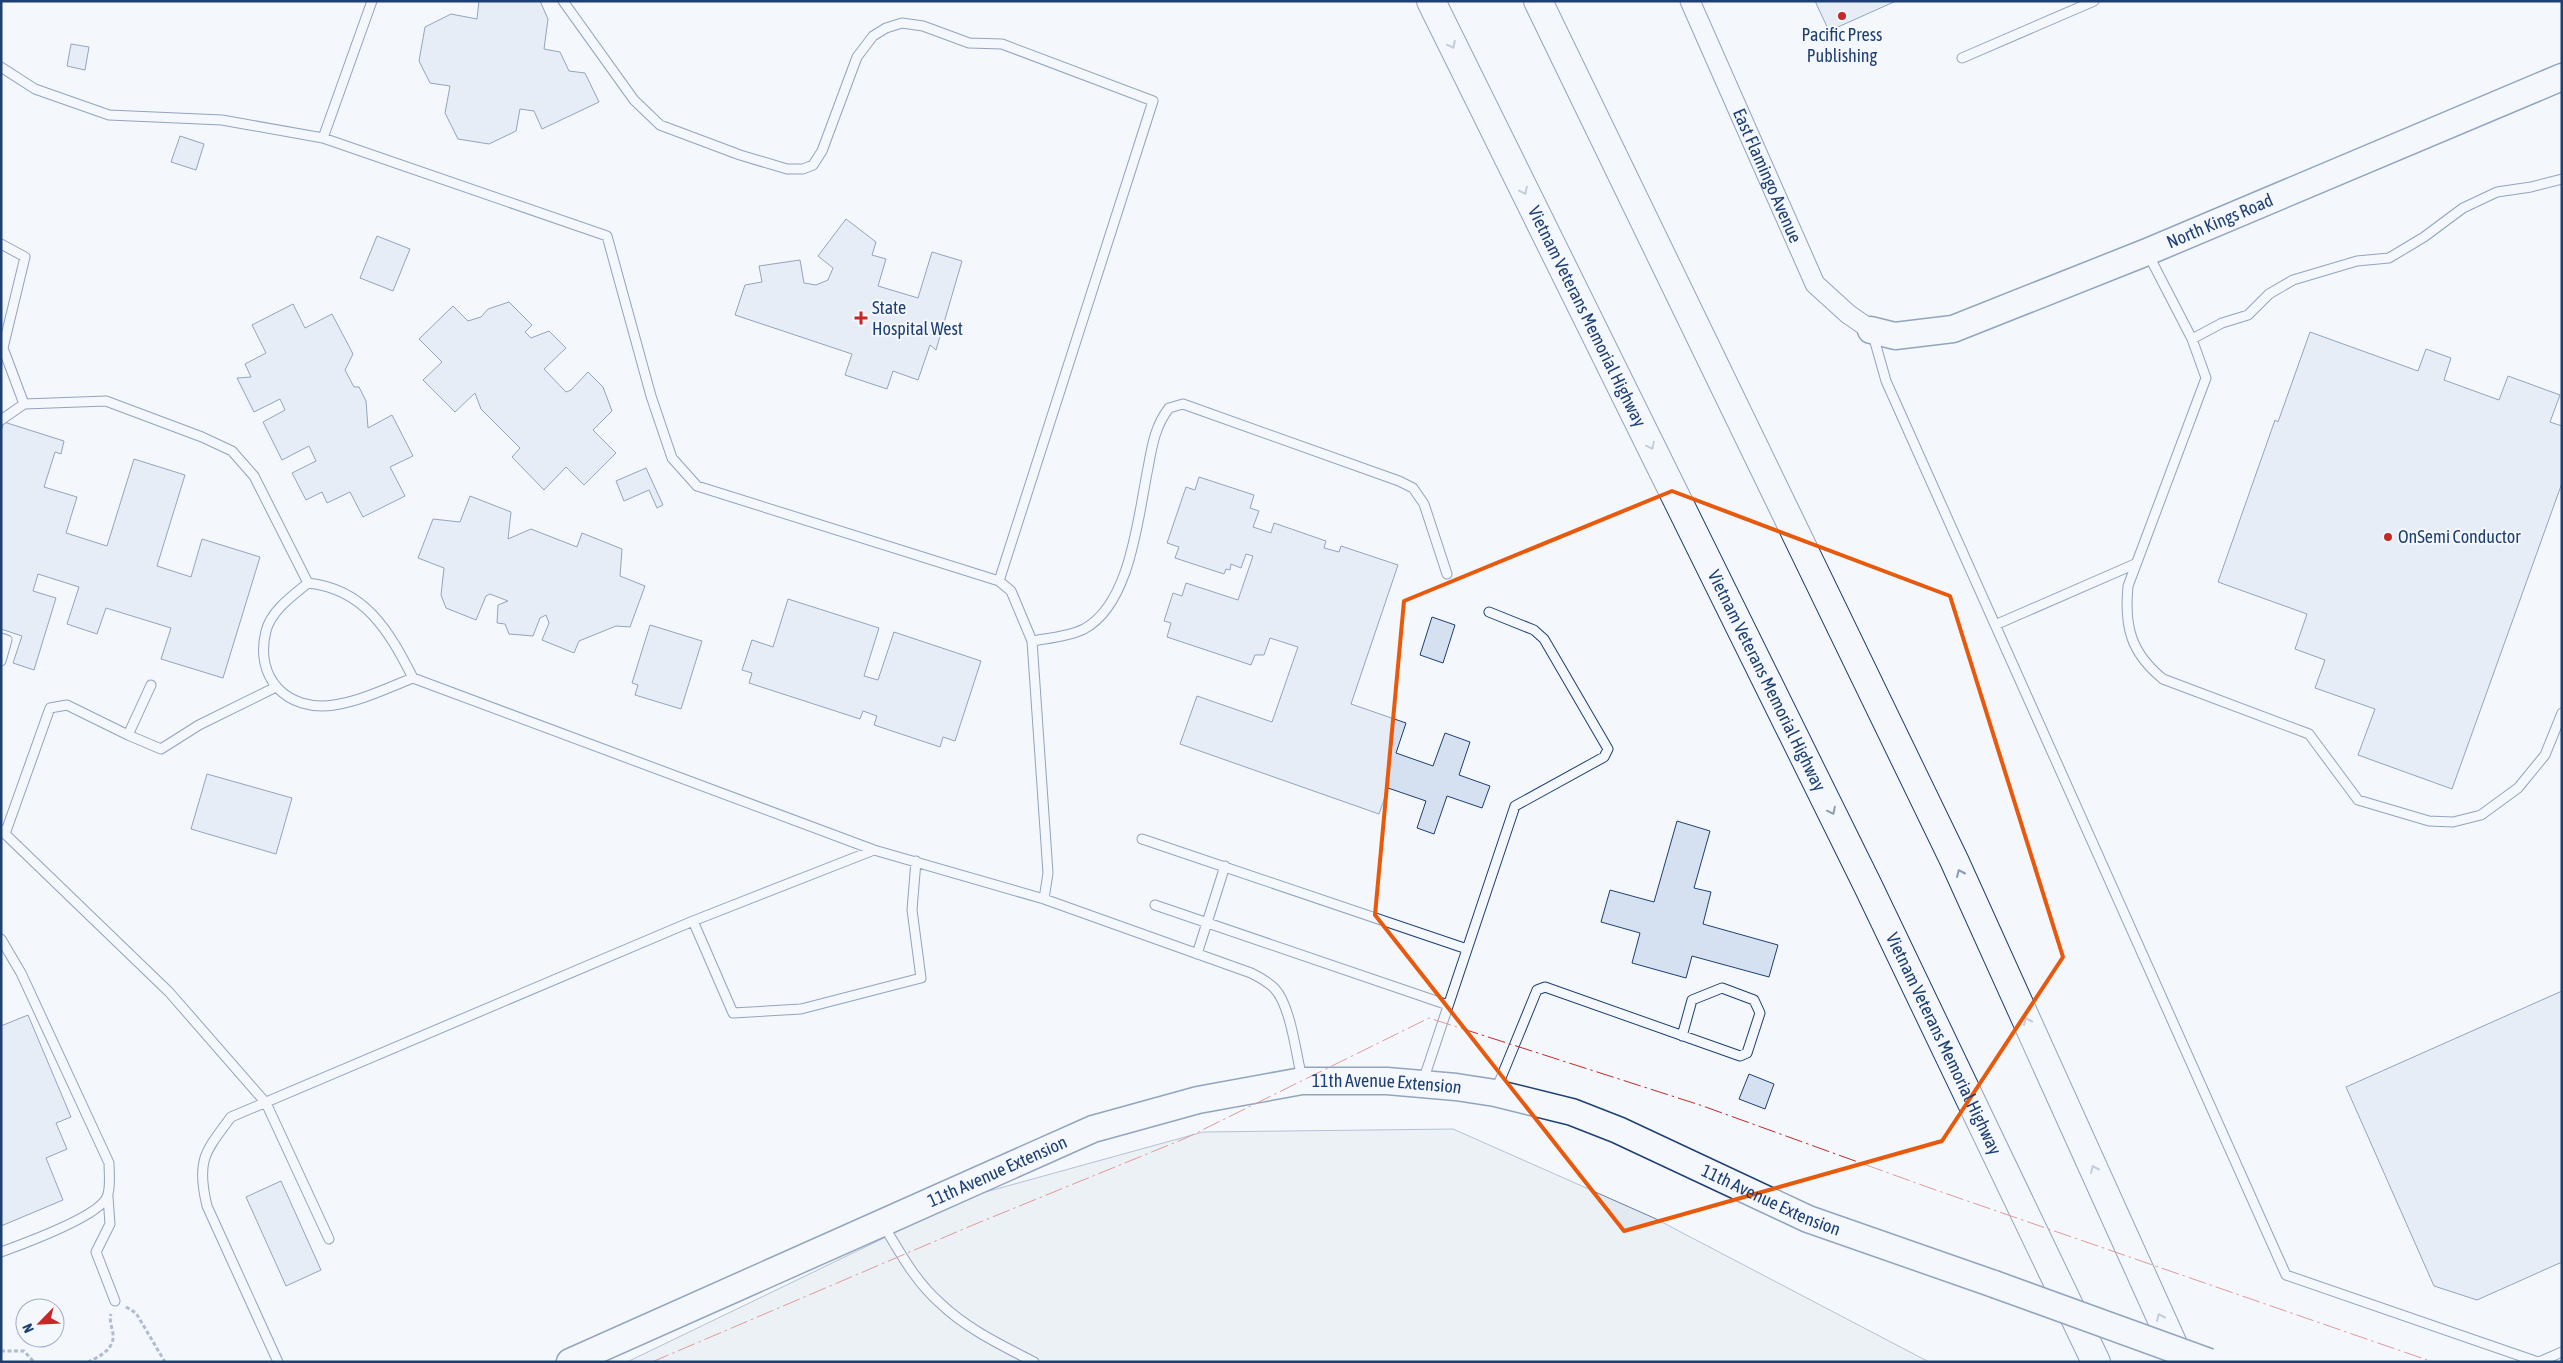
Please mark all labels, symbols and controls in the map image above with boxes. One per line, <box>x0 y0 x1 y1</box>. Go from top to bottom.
marker: Pacific Press Publishing <box>1836 10 1848 22</box>
place label: Pacific Press Publishing <box>1802 24 1882 66</box>
one-way arrow <box>1446 40 1457 49</box>
street label: East Flamingo Avenue <box>1729 105 1806 246</box>
one-way arrow <box>1518 185 1528 194</box>
street label: North Kings Road <box>2163 189 2276 252</box>
street label: Vietnam Veterans Memorial Highway <box>1524 202 1651 430</box>
place label: State Hospital West <box>872 297 963 339</box>
marker: State Hospital West <box>854 311 868 325</box>
one-way arrow <box>1645 441 1655 450</box>
place label: OnSemi Conductor <box>2398 526 2521 547</box>
marker: OnSemi Conductor <box>2382 531 2394 543</box>
street label: Vietnam Veterans Memorial Highway <box>1704 567 1830 794</box>
one-way arrow <box>1825 806 1836 815</box>
one-way arrow <box>1955 869 1966 878</box>
street label: Vietnam Veterans Memorial Highway <box>1882 929 2006 1158</box>
one-way arrow <box>2022 1017 2033 1026</box>
street label: 11th Avenue Extension <box>1312 1070 1463 1098</box>
street label: 11th Avenue Extension <box>924 1131 1070 1211</box>
street label: 11th Avenue Extension <box>1698 1160 1843 1240</box>
one-way arrow <box>2089 1165 2100 1174</box>
north arrow <box>15 1298 65 1348</box>
one-way arrow <box>2156 1313 2167 1322</box>
text: N <box>19 1321 37 1335</box>

